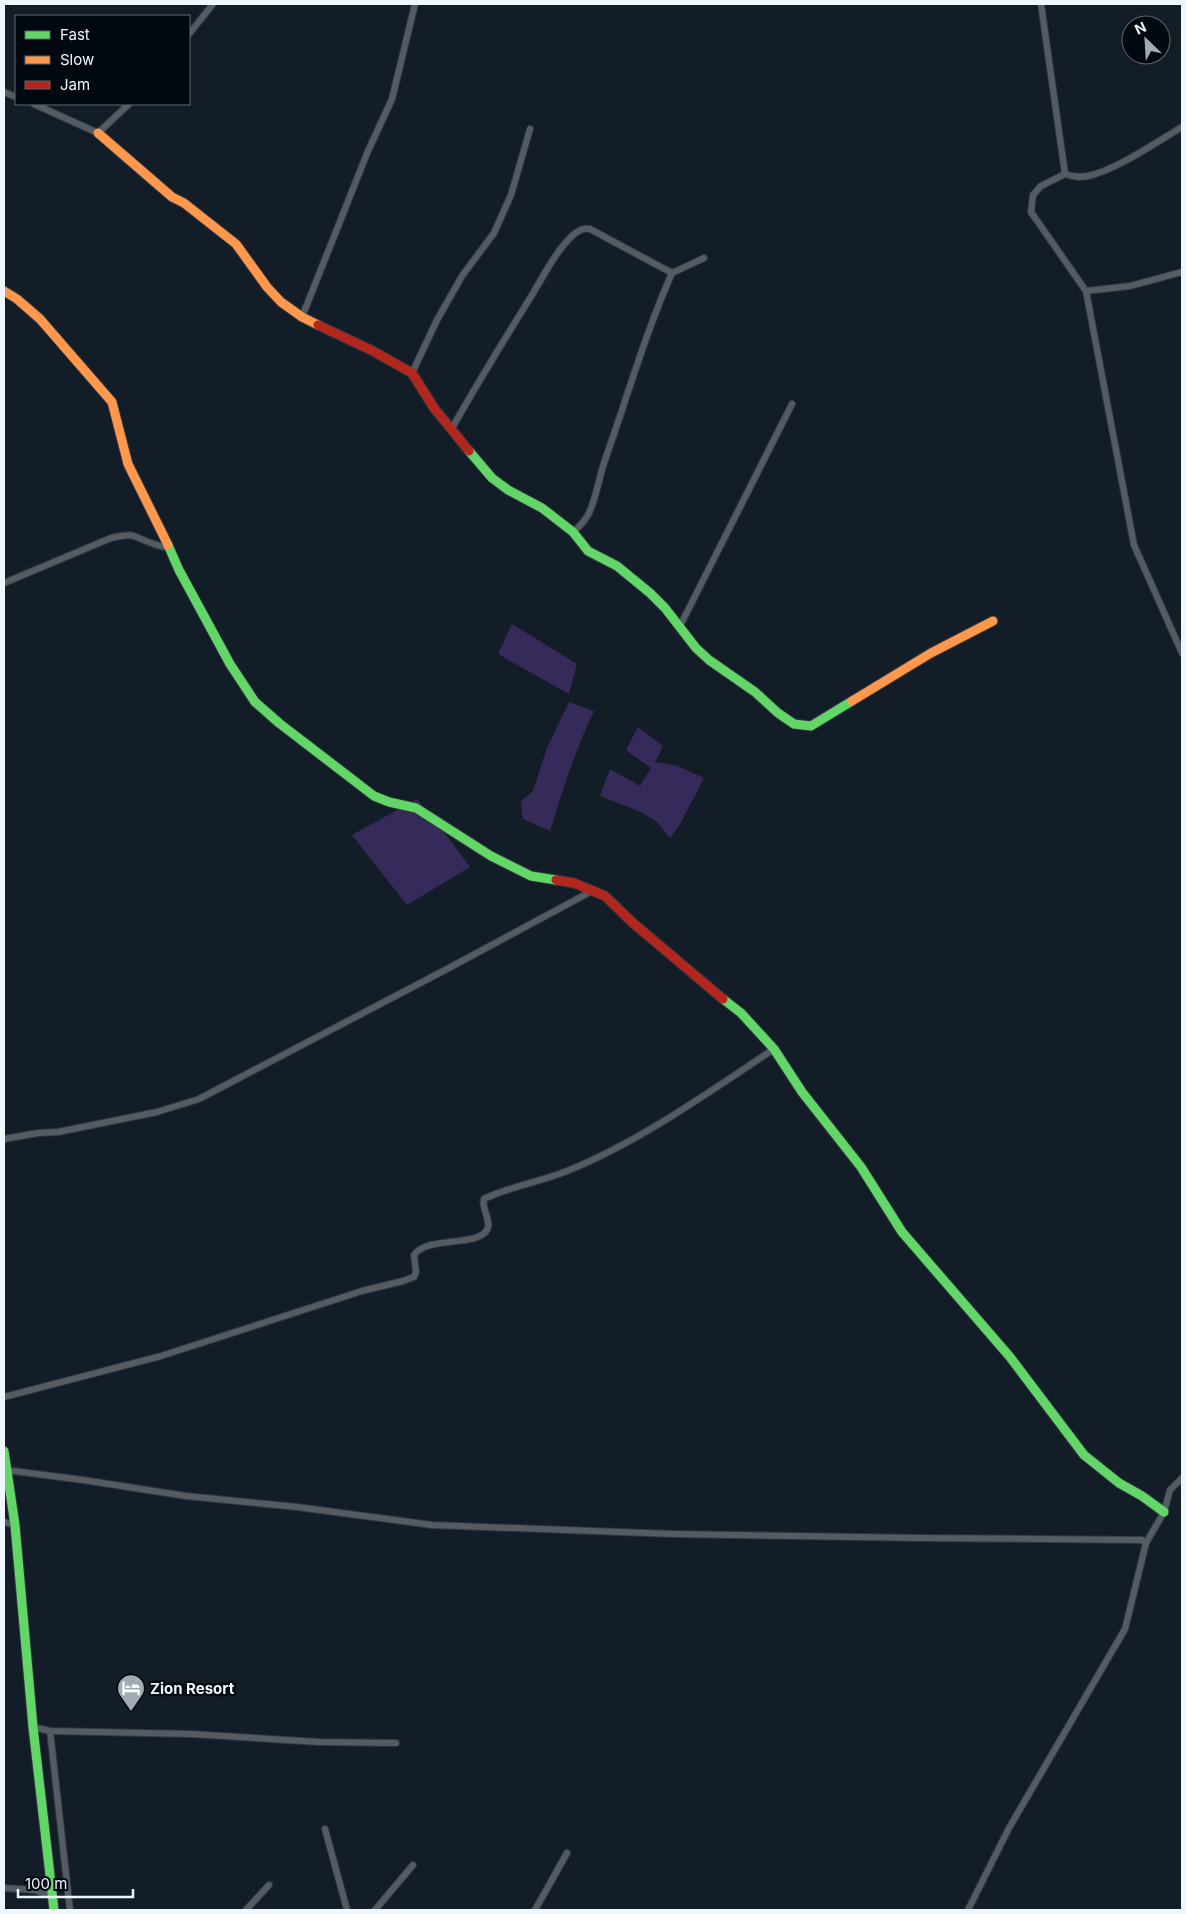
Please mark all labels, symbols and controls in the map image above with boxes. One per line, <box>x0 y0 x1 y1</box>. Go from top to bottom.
legend <box>15 15 190 105</box>
north arrow <box>1121 15 1171 65</box>
text: N <box>1132 18 1149 38</box>
text: Fast <box>60 25 90 44</box>
text: Slow <box>60 50 94 69</box>
text: Jam <box>60 75 90 94</box>
hotel icon: Zion Resort <box>116 1673 146 1712</box>
place label: Zion Resort <box>150 1679 235 1698</box>
scale bar <box>18 1866 132 1898</box>
text: 100 m <box>25 1874 67 1893</box>

